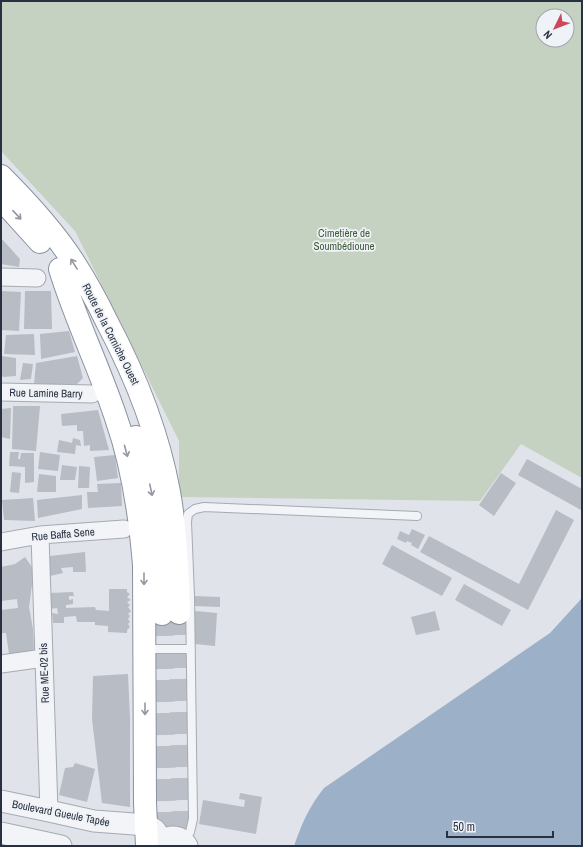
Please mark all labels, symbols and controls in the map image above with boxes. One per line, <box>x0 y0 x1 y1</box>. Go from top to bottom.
north arrow <box>535 8 575 48</box>
text: N <box>540 28 555 42</box>
one-way arrow <box>12 210 21 221</box>
park label: Cimetière de Soumbédioune <box>313 226 375 253</box>
one-way arrow <box>70 258 78 270</box>
street label: Route de la Corniche Ouest <box>79 281 143 387</box>
street label: Rue Lamine Barry <box>9 385 83 401</box>
one-way arrow <box>122 444 130 457</box>
one-way arrow <box>148 484 156 497</box>
street label: Rue Baffa Sene <box>31 524 95 544</box>
one-way arrow <box>140 572 148 585</box>
street label: Rue ME-02 bis <box>36 642 52 703</box>
one-way arrow <box>141 702 149 715</box>
street label: Boulevard Gueule Tapée <box>11 797 111 829</box>
scale bar <box>447 813 553 839</box>
text: 50 m <box>453 819 475 835</box>

